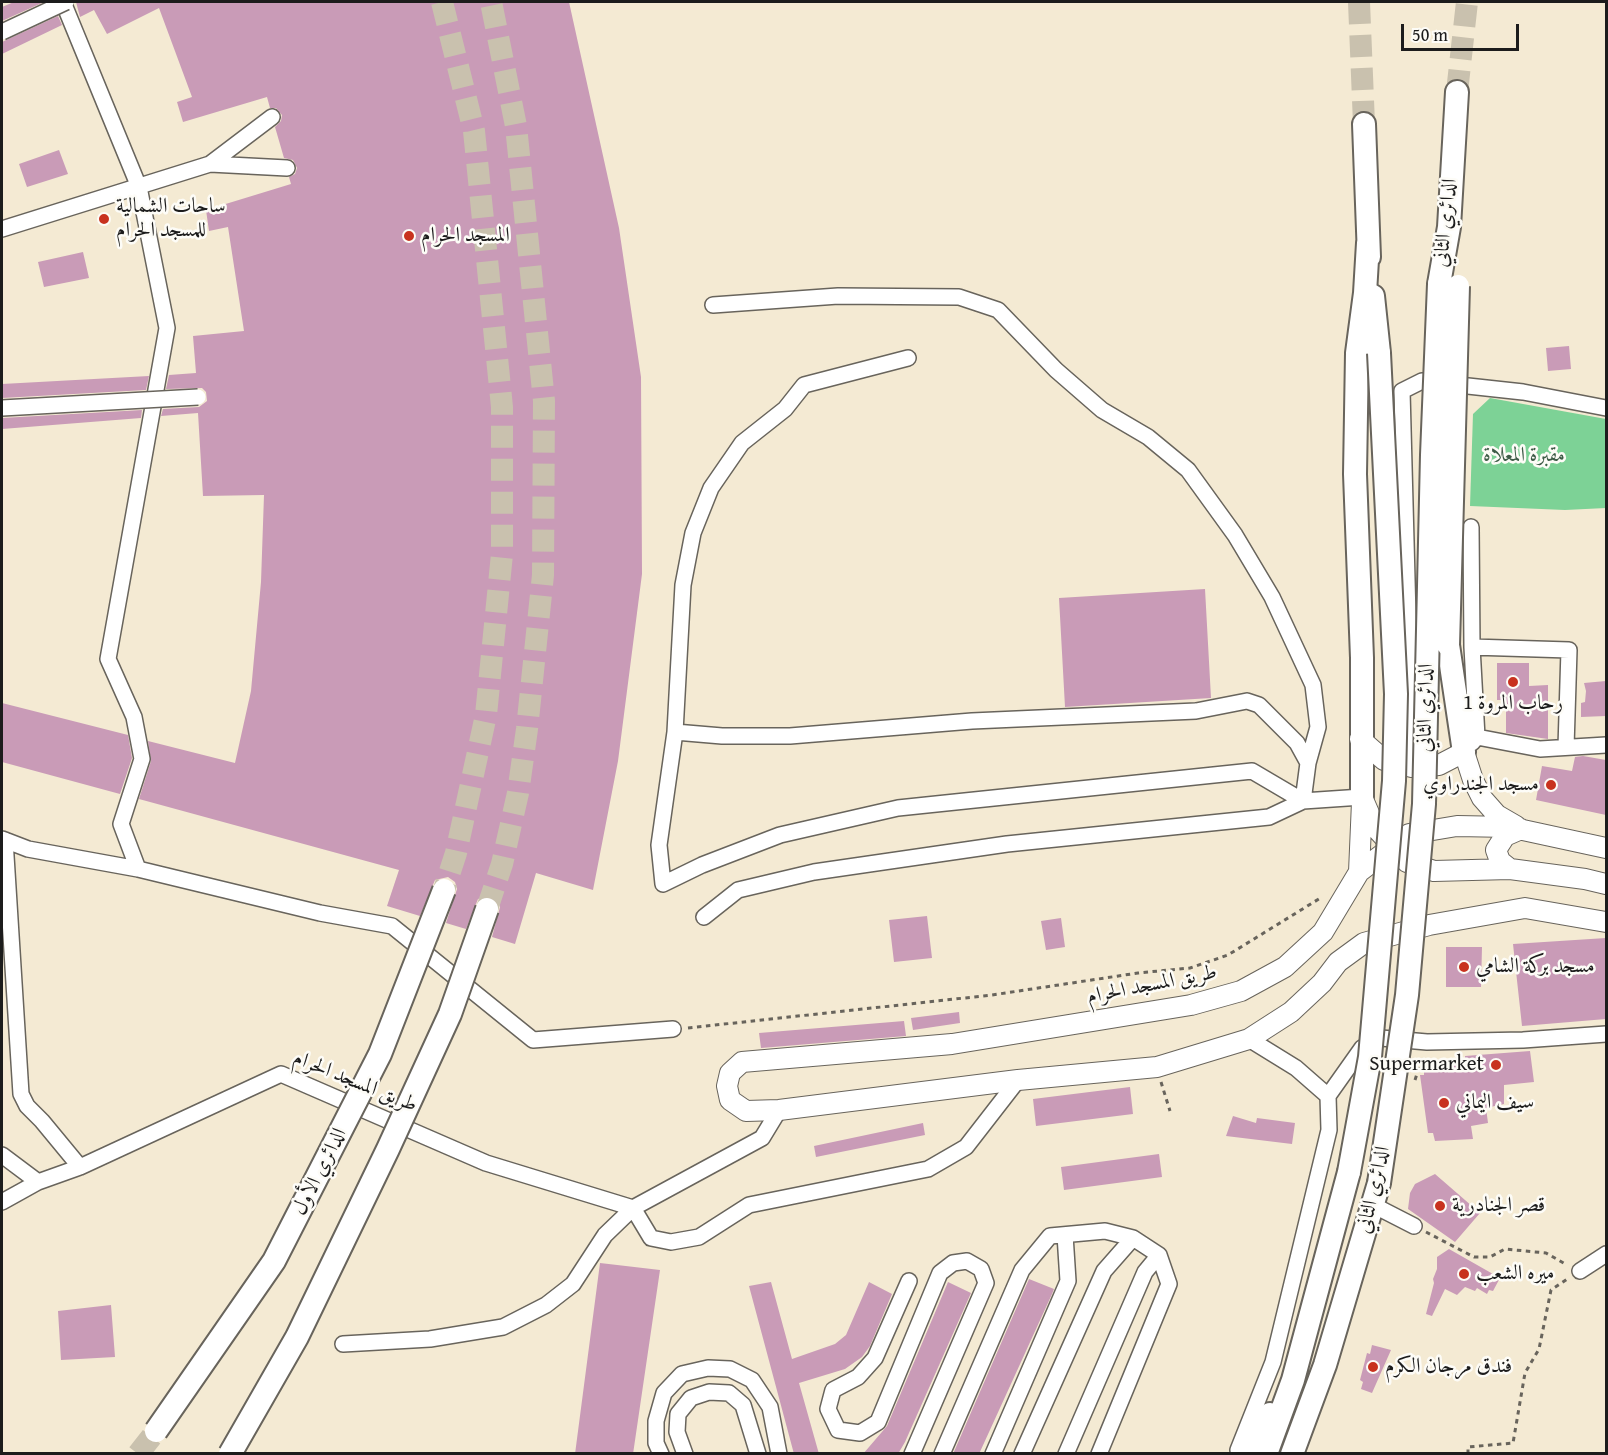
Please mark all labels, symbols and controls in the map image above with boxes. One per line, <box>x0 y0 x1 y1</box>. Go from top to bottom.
scale bar <box>1404 12 1522 50</box>
text: 50 m <box>1412 21 1448 48</box>
street label: الدائري الثاني <box>1429 177 1463 269</box>
place label: ساحات الشمالية للمسجد الحرام <box>116 194 226 244</box>
marker: ساحات الشمالية للمسجد الحرام <box>97 212 111 226</box>
place label: المسجد الحرام <box>421 223 510 249</box>
marker: المسجد الحرام <box>402 229 416 243</box>
park label: مقبرة المعلاة <box>1483 443 1565 469</box>
street label: الدائري الثاني <box>1413 663 1439 753</box>
marker: رحاب المروة 1 <box>1506 675 1520 689</box>
place label: رحاب المروة 1 <box>1463 691 1563 717</box>
place label: مسجد الجندراوي <box>1423 772 1539 798</box>
marker: مسجد الجندراوي <box>1544 778 1558 792</box>
place label: مسجد بركة الشامي <box>1476 954 1595 980</box>
street label: طريق المسجد الحرام <box>1085 960 1219 1010</box>
marker: مسجد بركة الشامي <box>1457 960 1471 974</box>
street label: طريق المسجد الحرام <box>289 1046 421 1118</box>
place label: Supermarket <box>1369 1052 1484 1078</box>
marker: Supermarket <box>1489 1058 1503 1072</box>
place label: سيف اليماني <box>1456 1090 1534 1116</box>
marker: سيف اليماني <box>1437 1096 1451 1110</box>
street label: الدائري الأول <box>287 1124 353 1220</box>
street label: الدائري الثاني <box>1352 1144 1396 1236</box>
place label: قصر الجنادرية <box>1452 1193 1545 1219</box>
marker: قصر الجنادرية <box>1433 1199 1447 1213</box>
place label: ميره الشعب <box>1476 1261 1554 1287</box>
marker: ميره الشعب <box>1457 1267 1471 1281</box>
place label: فندق مرجان الكرم <box>1385 1354 1512 1380</box>
marker: فندق مرجان الكرم <box>1366 1360 1380 1374</box>

